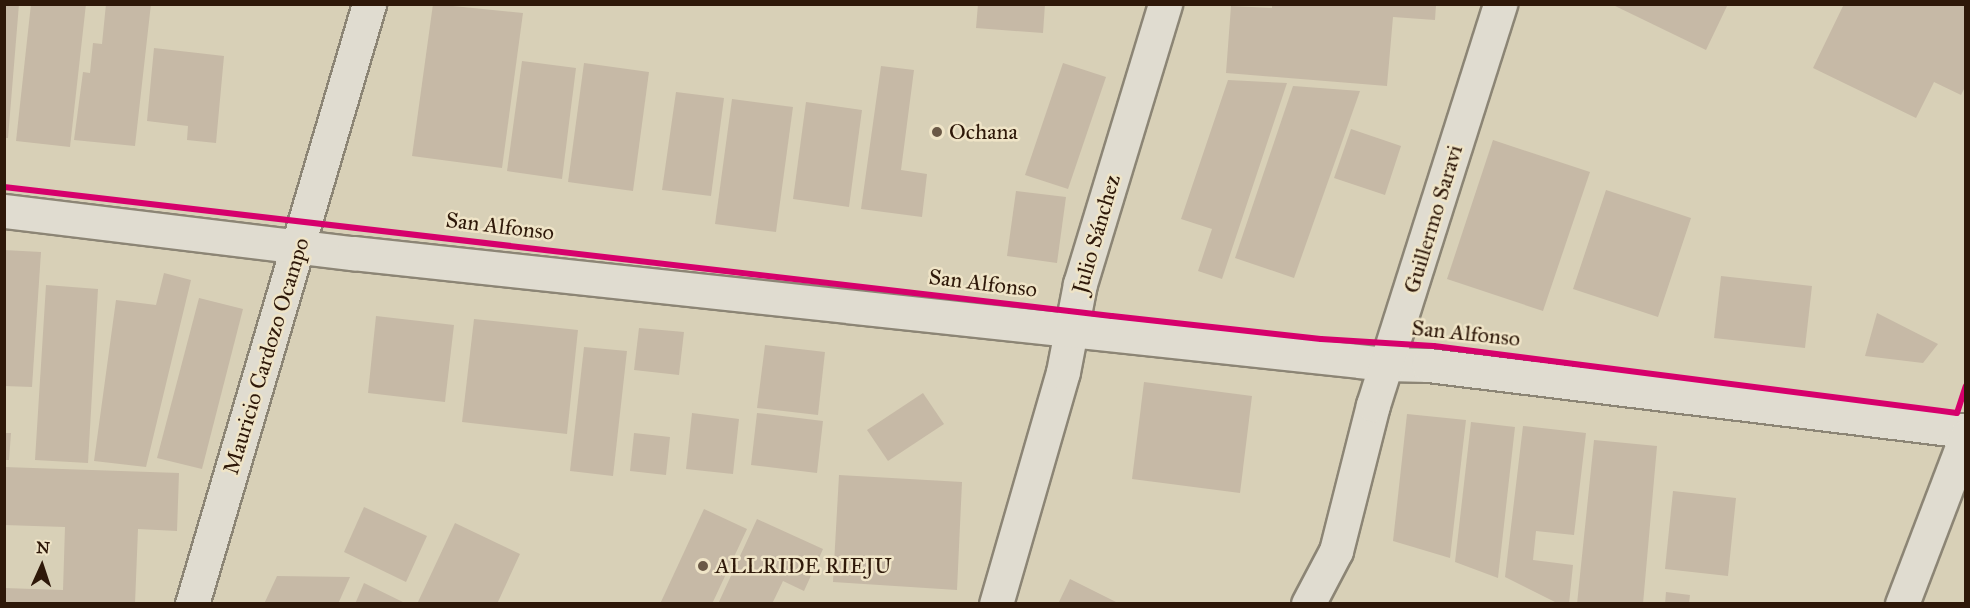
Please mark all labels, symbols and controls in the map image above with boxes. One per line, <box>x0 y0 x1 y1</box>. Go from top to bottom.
place label: Ochana <box>949 119 1018 145</box>
marker: Ochana <box>930 125 944 139</box>
street label: Guillermo Saravi <box>1398 142 1468 296</box>
street label: Julio Sánchez <box>1066 171 1126 297</box>
street label: San Alfonso <box>444 206 556 246</box>
street label: Mauricio Cardozo Ocampo <box>217 234 315 478</box>
street label: San Alfonso <box>927 263 1039 303</box>
street label: San Alfonso <box>1410 314 1522 352</box>
north arrow <box>12 536 72 596</box>
text: N <box>36 538 50 557</box>
place label: ALLRIDE RIEJU <box>715 553 892 579</box>
marker: ALLRIDE RIEJU <box>696 559 710 573</box>

